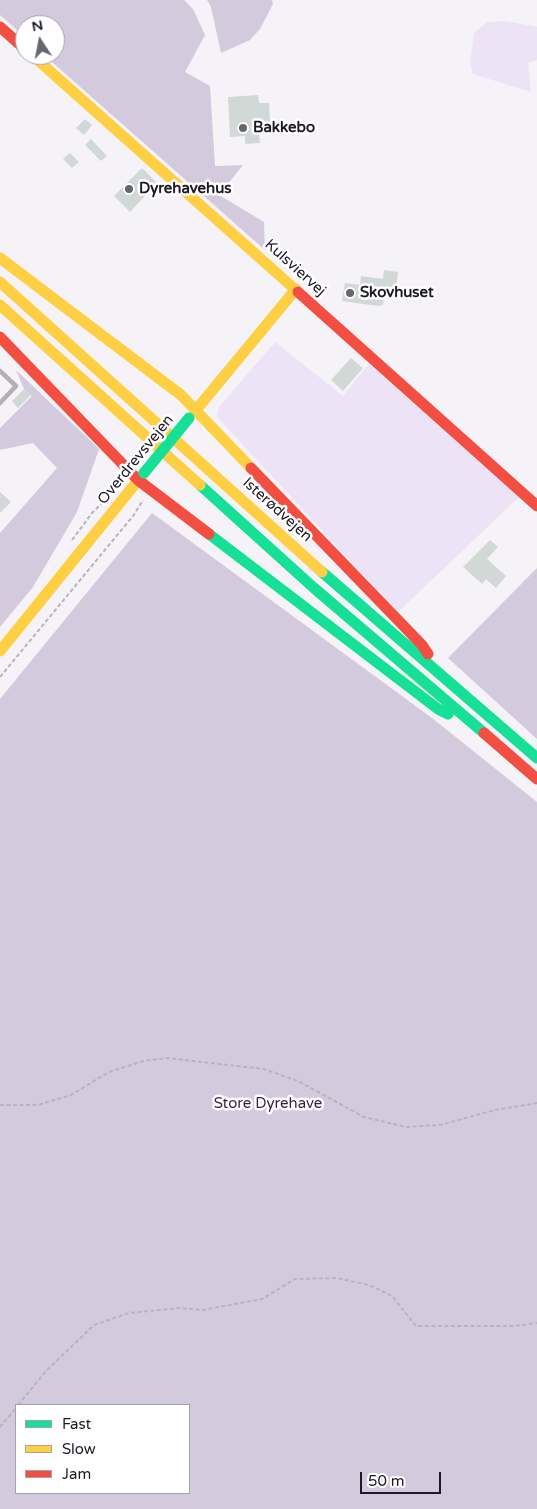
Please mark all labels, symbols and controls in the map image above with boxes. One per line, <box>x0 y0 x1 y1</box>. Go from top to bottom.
north arrow <box>15 15 65 65</box>
text: N <box>30 16 44 35</box>
place label: Bakkebo <box>253 119 315 137</box>
marker: Bakkebo <box>237 122 249 134</box>
place label: Dyrehavehus <box>139 180 232 198</box>
marker: Dyrehavehus <box>123 183 135 195</box>
street label: Kulsviervej <box>261 236 329 300</box>
place label: Skovhuset <box>360 284 434 302</box>
marker: Skovhuset <box>344 287 356 299</box>
street label: Overdrevsvejen <box>94 411 178 509</box>
street label: Isterødvejen <box>239 474 315 546</box>
park label: Store Dyrehave <box>214 1095 322 1113</box>
legend <box>15 1404 190 1494</box>
text: Fast <box>62 1415 91 1433</box>
text: Slow <box>62 1440 96 1458</box>
scale bar <box>362 1462 443 1494</box>
text: Jam <box>62 1465 91 1483</box>
text: 50 m <box>368 1472 405 1490</box>

